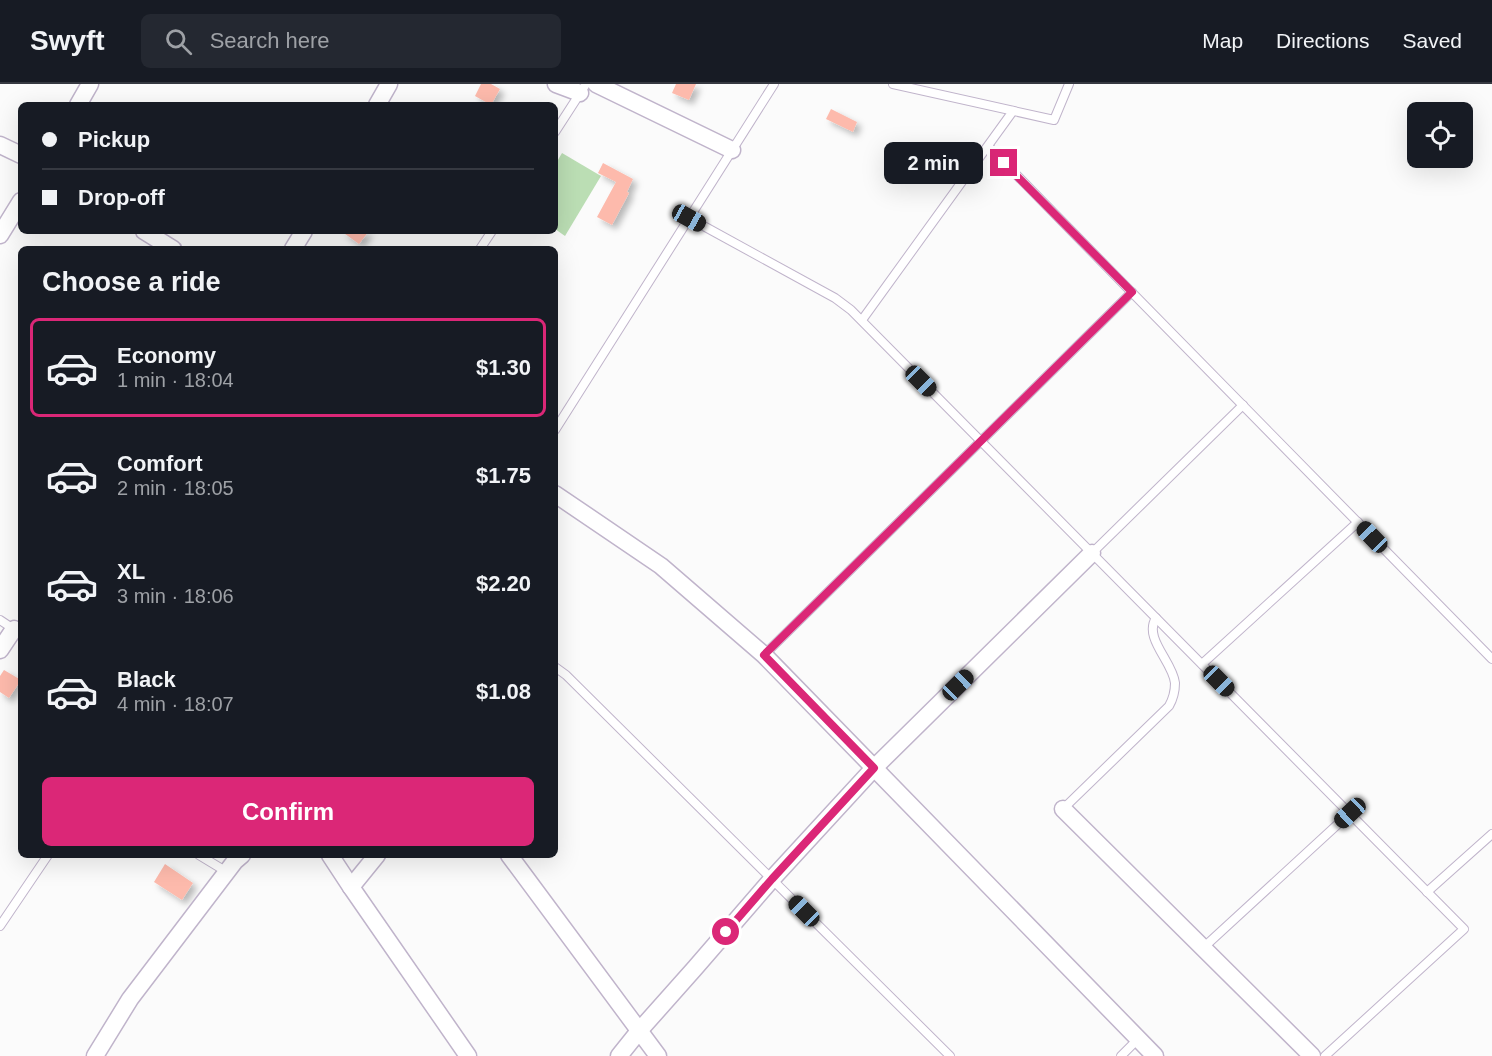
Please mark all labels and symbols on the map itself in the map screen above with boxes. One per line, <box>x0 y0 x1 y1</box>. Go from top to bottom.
callout: 2 min <box>884 142 983 184</box>
route end <box>990 149 1017 176</box>
car <box>669 201 709 235</box>
car <box>902 362 940 400</box>
car <box>1353 518 1391 556</box>
car <box>1200 662 1238 700</box>
car <box>939 666 977 704</box>
car <box>1331 794 1369 832</box>
car <box>785 892 823 930</box>
route start <box>712 918 739 945</box>

